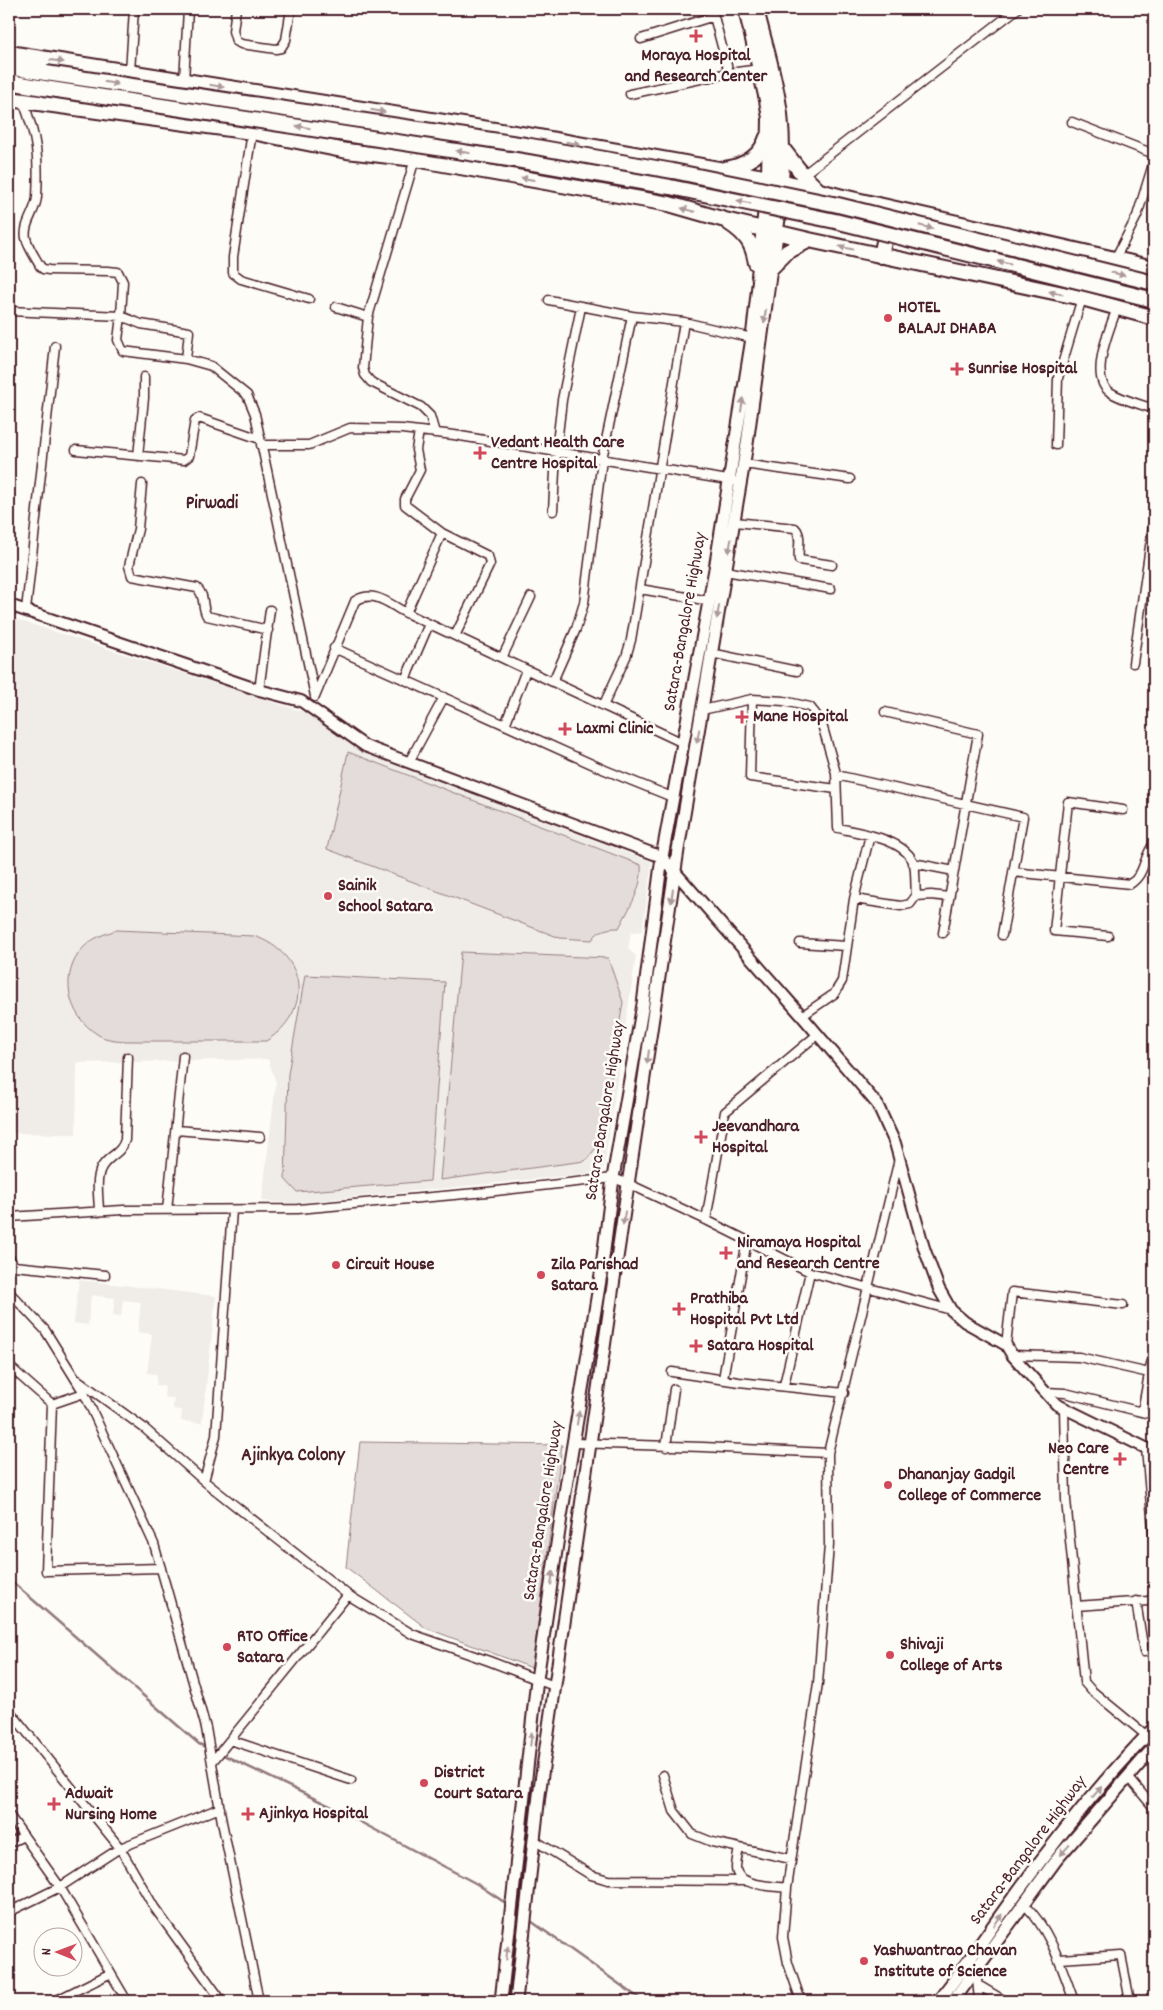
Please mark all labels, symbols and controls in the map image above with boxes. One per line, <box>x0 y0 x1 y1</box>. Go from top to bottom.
marker: Moraya Hospital and Research Center <box>689 29 703 43</box>
place label: Moraya Hospital and Research Center <box>625 44 768 90</box>
one-way arrow <box>49 57 65 65</box>
one-way arrow <box>104 79 120 87</box>
one-way arrow <box>210 82 226 90</box>
one-way arrow <box>370 108 386 116</box>
one-way arrow <box>294 123 310 131</box>
one-way arrow <box>565 139 580 147</box>
one-way arrow <box>455 148 471 156</box>
one-way arrow <box>520 175 536 183</box>
one-way arrow <box>736 198 751 206</box>
one-way arrow <box>680 205 695 213</box>
one-way arrow <box>918 223 933 231</box>
one-way arrow <box>838 244 853 252</box>
one-way arrow <box>997 259 1012 267</box>
one-way arrow <box>1110 270 1125 278</box>
one-way arrow <box>1049 289 1064 297</box>
place label: HOTEL BALAJI DHABA <box>898 296 997 342</box>
one-way arrow <box>761 308 769 324</box>
marker: HOTEL BALAJI DHABA <box>882 312 894 324</box>
place label: Sunrise Hospital <box>968 357 1078 382</box>
marker: Sunrise Hospital <box>950 362 964 376</box>
one-way arrow <box>738 397 746 413</box>
place label: Vedant Health Care Centre Hospital <box>491 431 624 477</box>
marker: Vedant Health Care Centre Hospital <box>473 446 487 460</box>
district label: Pirwadi <box>186 491 239 518</box>
street label: Satara-Bangalore Highway <box>658 530 714 713</box>
one-way arrow <box>726 538 734 554</box>
one-way arrow <box>714 604 722 620</box>
place label: Mane Hospital <box>753 705 849 730</box>
marker: Mane Hospital <box>735 710 749 724</box>
place label: Laxmi Clinic <box>576 717 654 742</box>
marker: Laxmi Clinic <box>558 722 572 736</box>
one-way arrow <box>693 728 701 744</box>
place label: Sainik School Satara <box>338 874 433 920</box>
one-way arrow <box>668 889 676 905</box>
marker: Sainik School Satara <box>322 890 334 902</box>
street label: Satara-Bangalore Highway <box>579 1019 633 1203</box>
one-way arrow <box>644 1049 652 1065</box>
place label: Jeevandhara Hospital <box>712 1115 799 1161</box>
marker: Jeevandhara Hospital <box>694 1130 708 1144</box>
one-way arrow <box>619 1210 627 1226</box>
place label: Niramaya Hospital and Research Centre <box>737 1231 880 1277</box>
marker: Niramaya Hospital and Research Centre <box>719 1246 733 1260</box>
place label: Circuit House <box>346 1253 434 1278</box>
place label: Zila Parishad Satara <box>551 1253 638 1299</box>
marker: Circuit House <box>330 1259 342 1271</box>
marker: Zila Parishad Satara <box>535 1269 547 1281</box>
place label: Prathiba Hospital Pvt Ltd <box>690 1287 799 1333</box>
marker: Prathiba Hospital Pvt Ltd <box>672 1302 686 1316</box>
place label: Satara Hospital <box>707 1334 814 1359</box>
marker: Satara Hospital <box>689 1339 703 1353</box>
one-way arrow <box>575 1409 583 1425</box>
street label: Satara-Bangalore Highway <box>517 1419 571 1603</box>
place label: Neo Care Centre <box>1048 1437 1109 1483</box>
district label: Ajinkya Colony <box>241 1443 346 1470</box>
marker: Neo Care Centre <box>1113 1452 1127 1466</box>
place label: Dhananjay Gadgil College of Commerce <box>898 1463 1041 1509</box>
marker: Dhananjay Gadgil College of Commerce <box>882 1479 894 1491</box>
one-way arrow <box>549 1570 557 1586</box>
place label: RTO Office Satara <box>237 1625 308 1671</box>
place label: Shivaji College of Arts <box>900 1633 1003 1679</box>
marker: RTO Office Satara <box>221 1641 233 1653</box>
marker: Shivaji College of Arts <box>884 1649 896 1661</box>
one-way arrow <box>527 1731 535 1747</box>
place label: District Court Satara <box>434 1761 523 1807</box>
street label: Satara-Bangalore Highway <box>964 1771 1094 1931</box>
marker: District Court Satara <box>418 1777 430 1789</box>
place label: Adwait Nursing Home <box>65 1782 157 1828</box>
one-way arrow <box>1092 1785 1103 1798</box>
marker: Adwait Nursing Home <box>47 1797 61 1811</box>
place label: Ajinkya Hospital <box>259 1802 369 1827</box>
marker: Ajinkya Hospital <box>241 1807 255 1821</box>
one-way arrow <box>1059 1843 1070 1856</box>
one-way arrow <box>993 1913 1003 1927</box>
north arrow <box>32 1928 82 1978</box>
place label: Yashwantrao Chavan Institute of Science <box>873 1939 1017 1985</box>
one-way arrow <box>503 1945 511 1961</box>
text: N <box>37 1948 57 1955</box>
marker: Yashwantrao Chavan Institute of Science <box>858 1955 870 1967</box>

